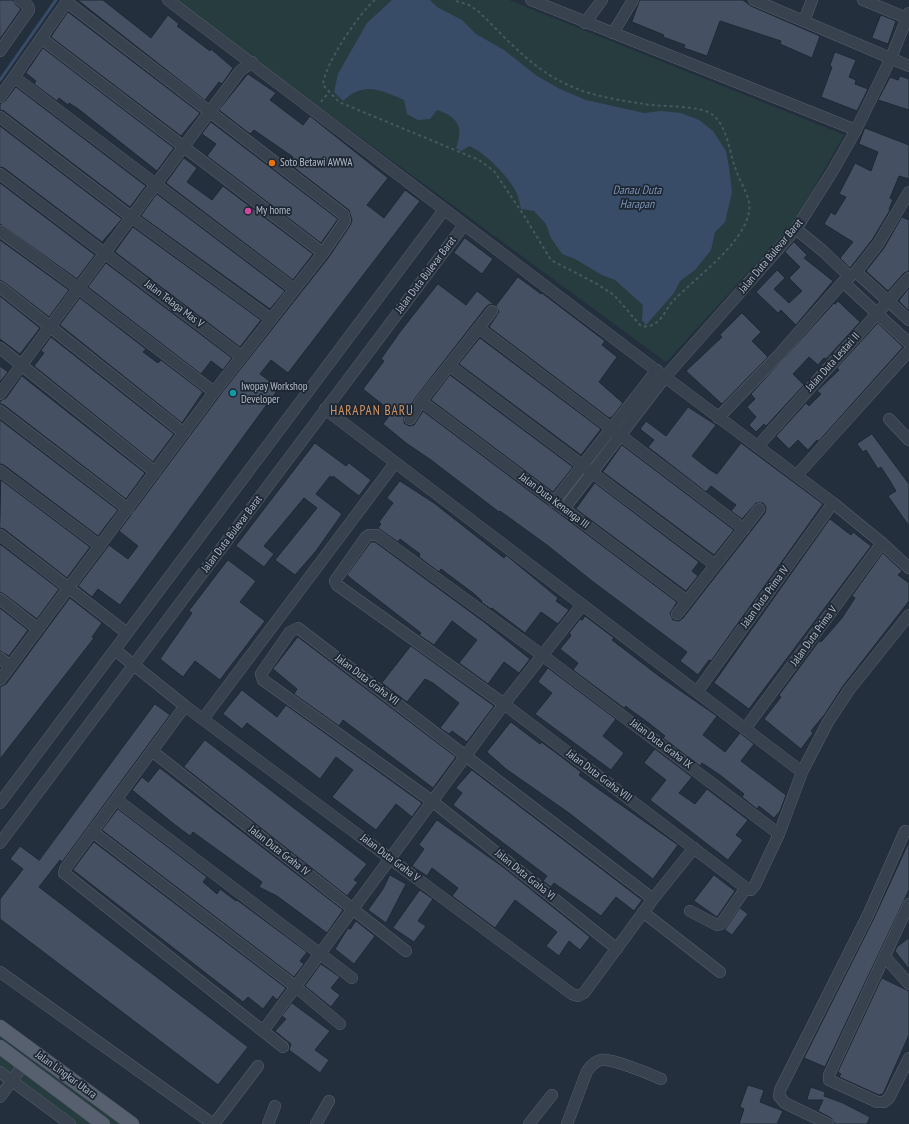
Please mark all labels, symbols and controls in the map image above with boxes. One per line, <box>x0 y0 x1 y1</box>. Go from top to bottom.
place label: Soto Betawi AWWA <box>280 156 352 170</box>
marker: Soto Betawi AWWA <box>267 158 277 168</box>
water label: Danau Duta Harapan <box>613 184 661 212</box>
place label: My home <box>256 204 291 218</box>
marker: My home <box>243 206 253 216</box>
street label: Jalan Duta Bulevar Barat <box>736 216 806 296</box>
street label: Jalan Duta Bulevar Barat <box>393 234 459 316</box>
street label: Jalan Telaga Mas V <box>142 278 206 330</box>
street label: Jalan Duta Lestari II <box>803 330 863 394</box>
place label: Iwopay Workshop Developer <box>241 380 307 406</box>
marker: Iwopay Workshop Developer <box>228 388 238 398</box>
district label: HARAPAN BARU <box>330 403 414 419</box>
street label: Jalan Duta Kenanga III <box>516 470 592 532</box>
street label: Jalan Duta Bulevar Barat <box>199 493 265 575</box>
street label: Jalan Duta Prima IV <box>738 564 792 630</box>
street label: Jalan Duta Prima V <box>788 604 840 668</box>
street label: Jalan Duta Graha VII <box>333 652 401 708</box>
street label: Jalan Duta Graha IX <box>628 716 694 772</box>
street label: Jalan Duta Graha VIII <box>564 747 634 805</box>
street label: Jalan Duta Graha IV <box>246 823 312 879</box>
street label: Jalan Duta Graha V <box>358 831 422 885</box>
street label: Jalan Duta Graha VI <box>492 847 558 903</box>
street label: Jalan Lingkar Utara <box>33 1048 99 1102</box>

